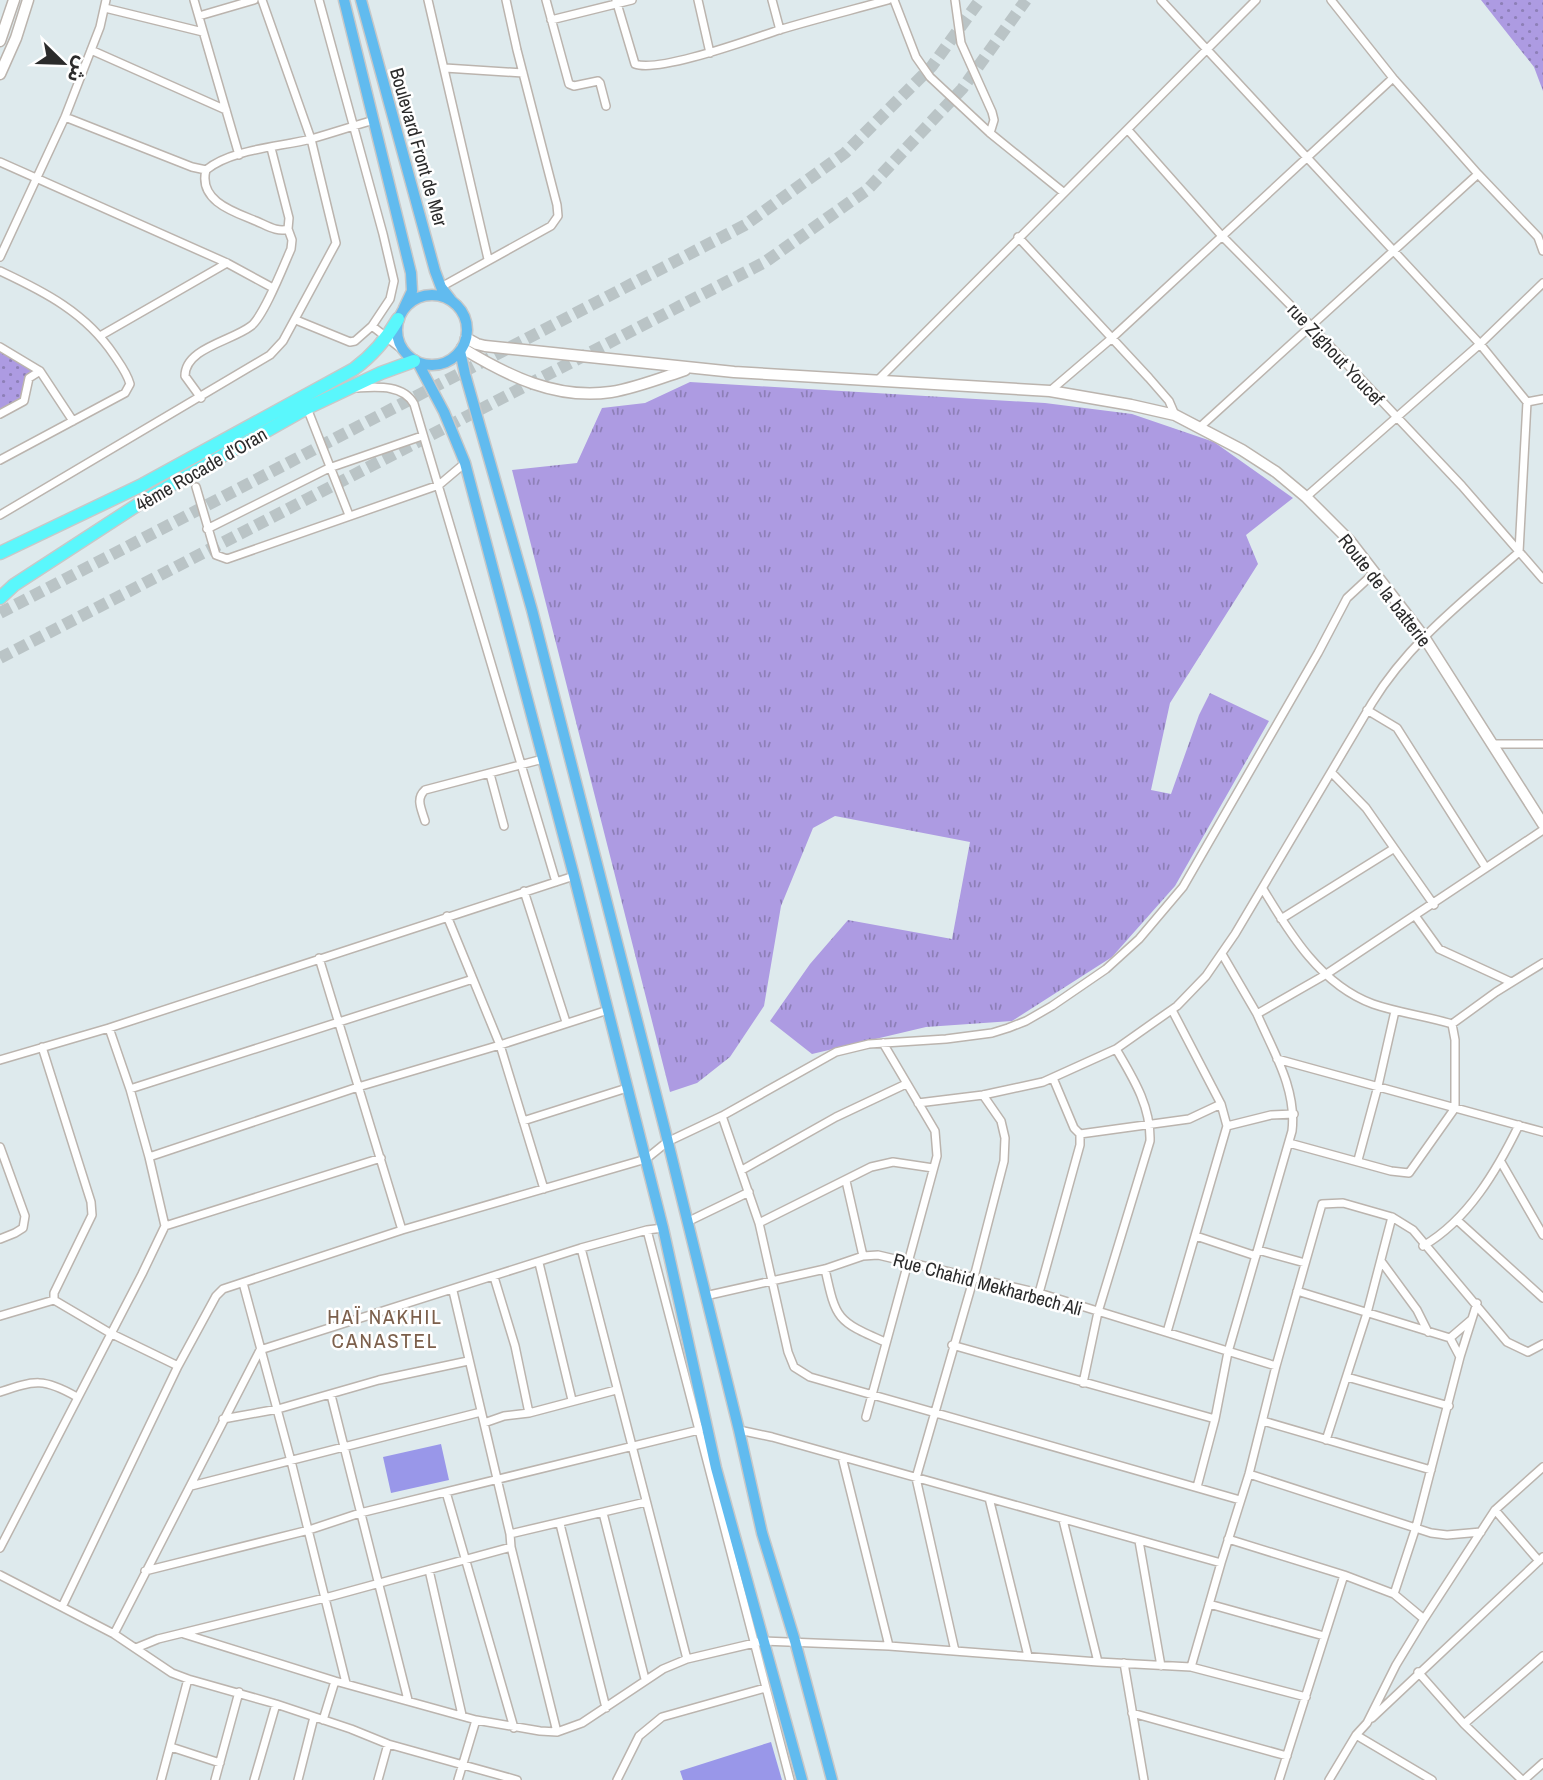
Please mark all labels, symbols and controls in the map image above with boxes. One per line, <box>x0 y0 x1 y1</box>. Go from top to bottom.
north arrow <box>28 28 98 98</box>
text: ش <box>62 53 96 87</box>
street label: Boulevard Front de Mer <box>384 65 454 230</box>
street label: rue Zighout Youcef <box>1282 297 1391 411</box>
street label: 4ème Rocade d'Oran <box>131 421 271 517</box>
street label: Route de la batterie <box>1333 528 1437 652</box>
street label: Rue Chahid Mekharbech Ali <box>891 1246 1085 1322</box>
district label: HAÏ NAKHIL CANASTEL <box>327 1302 443 1355</box>

